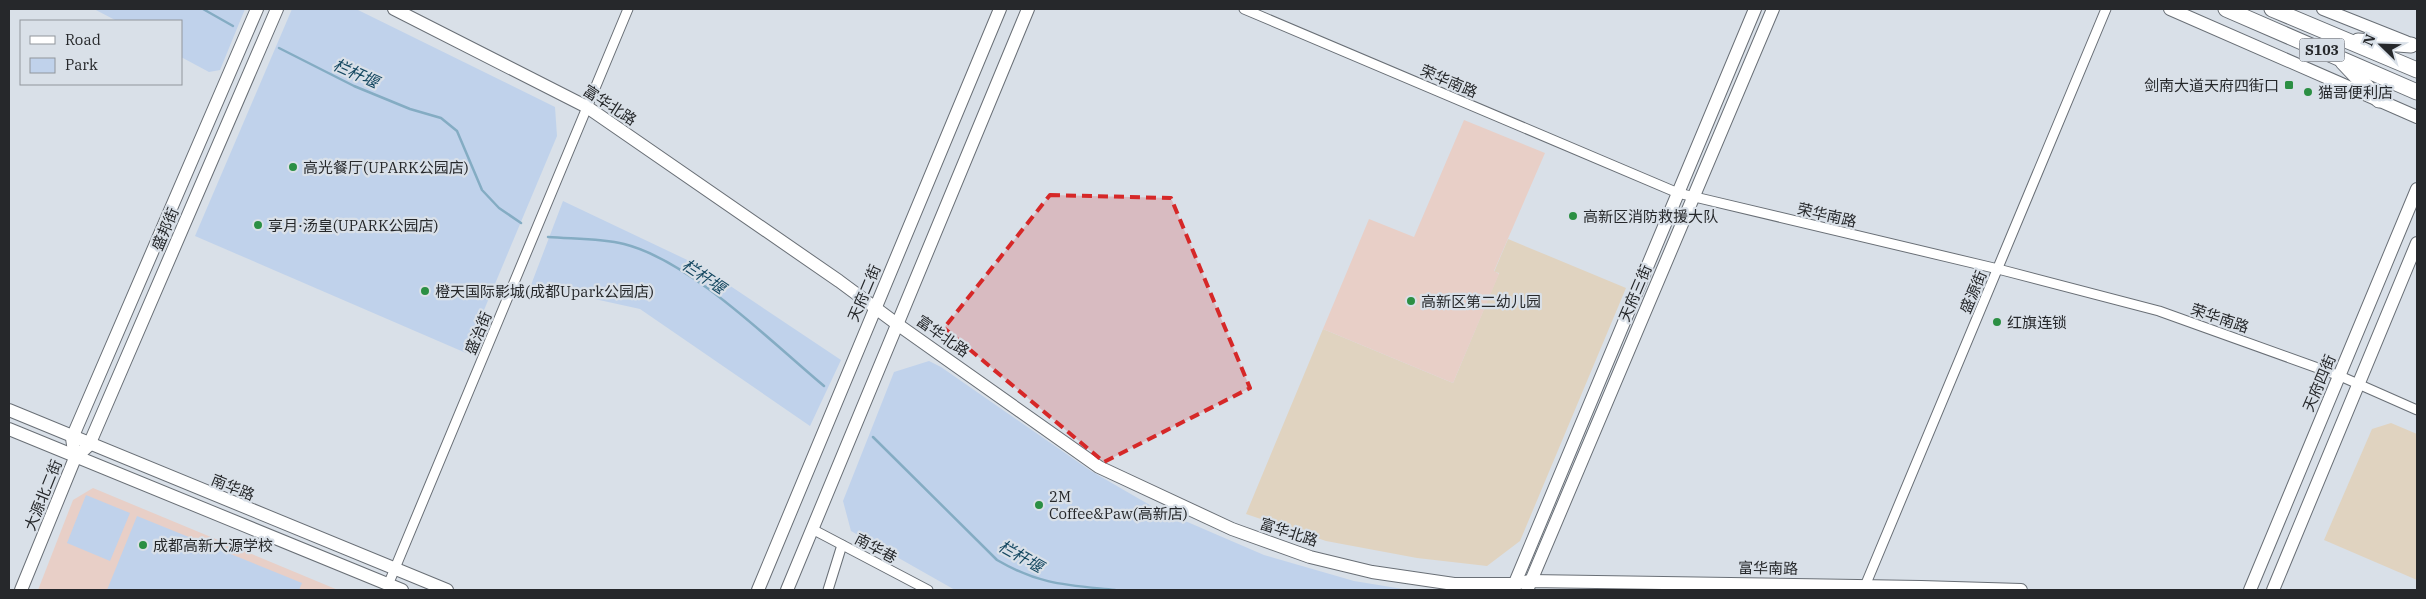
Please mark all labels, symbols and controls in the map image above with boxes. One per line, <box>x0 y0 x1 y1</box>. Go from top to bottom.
legend <box>20 20 182 85</box>
north arrow <box>2356 20 2406 70</box>
text: Road <box>65 30 101 49</box>
text: N <box>2359 31 2379 49</box>
road number: S103 <box>2300 38 2344 62</box>
water label: 栏杆堰 <box>330 54 385 93</box>
text: Park <box>65 55 98 74</box>
street label: 荣华南路 <box>1418 61 1480 101</box>
place label: 剑南大道天府四街口 <box>2144 76 2279 95</box>
marker: 剑南大道天府四街口 <box>2283 79 2295 91</box>
street label: 富华北路 <box>580 81 640 129</box>
place label: 猫哥便利店 <box>2318 83 2393 102</box>
marker: 猫哥便利店 <box>2302 86 2314 98</box>
place label: 高光餐厅(UPARK公园店) <box>303 158 469 177</box>
marker: 高光餐厅(UPARK公园店) <box>287 161 299 173</box>
street label: 荣华南路 <box>1796 199 1858 231</box>
street label: 盛邦街 <box>147 205 183 253</box>
place label: 高新区消防救援大队 <box>1583 207 1718 226</box>
marker: 高新区消防救援大队 <box>1567 210 1579 222</box>
place label: 享月·汤皇(UPARK公园店) <box>268 216 438 235</box>
marker: 享月·汤皇(UPARK公园店) <box>252 219 264 231</box>
water label: 栏杆堰 <box>679 254 732 299</box>
street label: 天府二街 <box>844 262 884 324</box>
street label: 天府三街 <box>1615 262 1655 324</box>
street label: 盛源街 <box>1955 268 1991 316</box>
place label: 橙天国际影城(成都Upark公园店) <box>435 282 654 301</box>
marker: 橙天国际影城(成都Upark公园店) <box>419 285 431 297</box>
place label: 高新区第二幼儿园 <box>1421 292 1541 311</box>
marker: 高新区第二幼儿园 <box>1405 295 1417 307</box>
street label: 荣华南路 <box>2189 299 2251 337</box>
street label: 盛治街 <box>460 309 496 357</box>
street label: 富华北路 <box>913 311 973 361</box>
place label: 红旗连锁 <box>2007 313 2067 332</box>
marker: 红旗连锁 <box>1991 316 2003 328</box>
street label: 天府四街 <box>2299 352 2339 414</box>
street label: 大源北二街 <box>20 457 66 533</box>
street label: 南华路 <box>209 470 257 504</box>
place label: 2M Coffee&Paw(高新店) <box>1049 487 1188 523</box>
marker: 2M Coffee&Paw(高新店) <box>1033 499 1045 511</box>
street label: 富华北路 <box>1258 514 1320 550</box>
street label: 南华巷 <box>852 529 900 567</box>
place label: 成都高新大源学校 <box>153 536 273 555</box>
water label: 栏杆堰 <box>995 536 1049 578</box>
marker: 成都高新大源学校 <box>137 539 149 551</box>
street label: 富华南路 <box>1738 558 1798 578</box>

